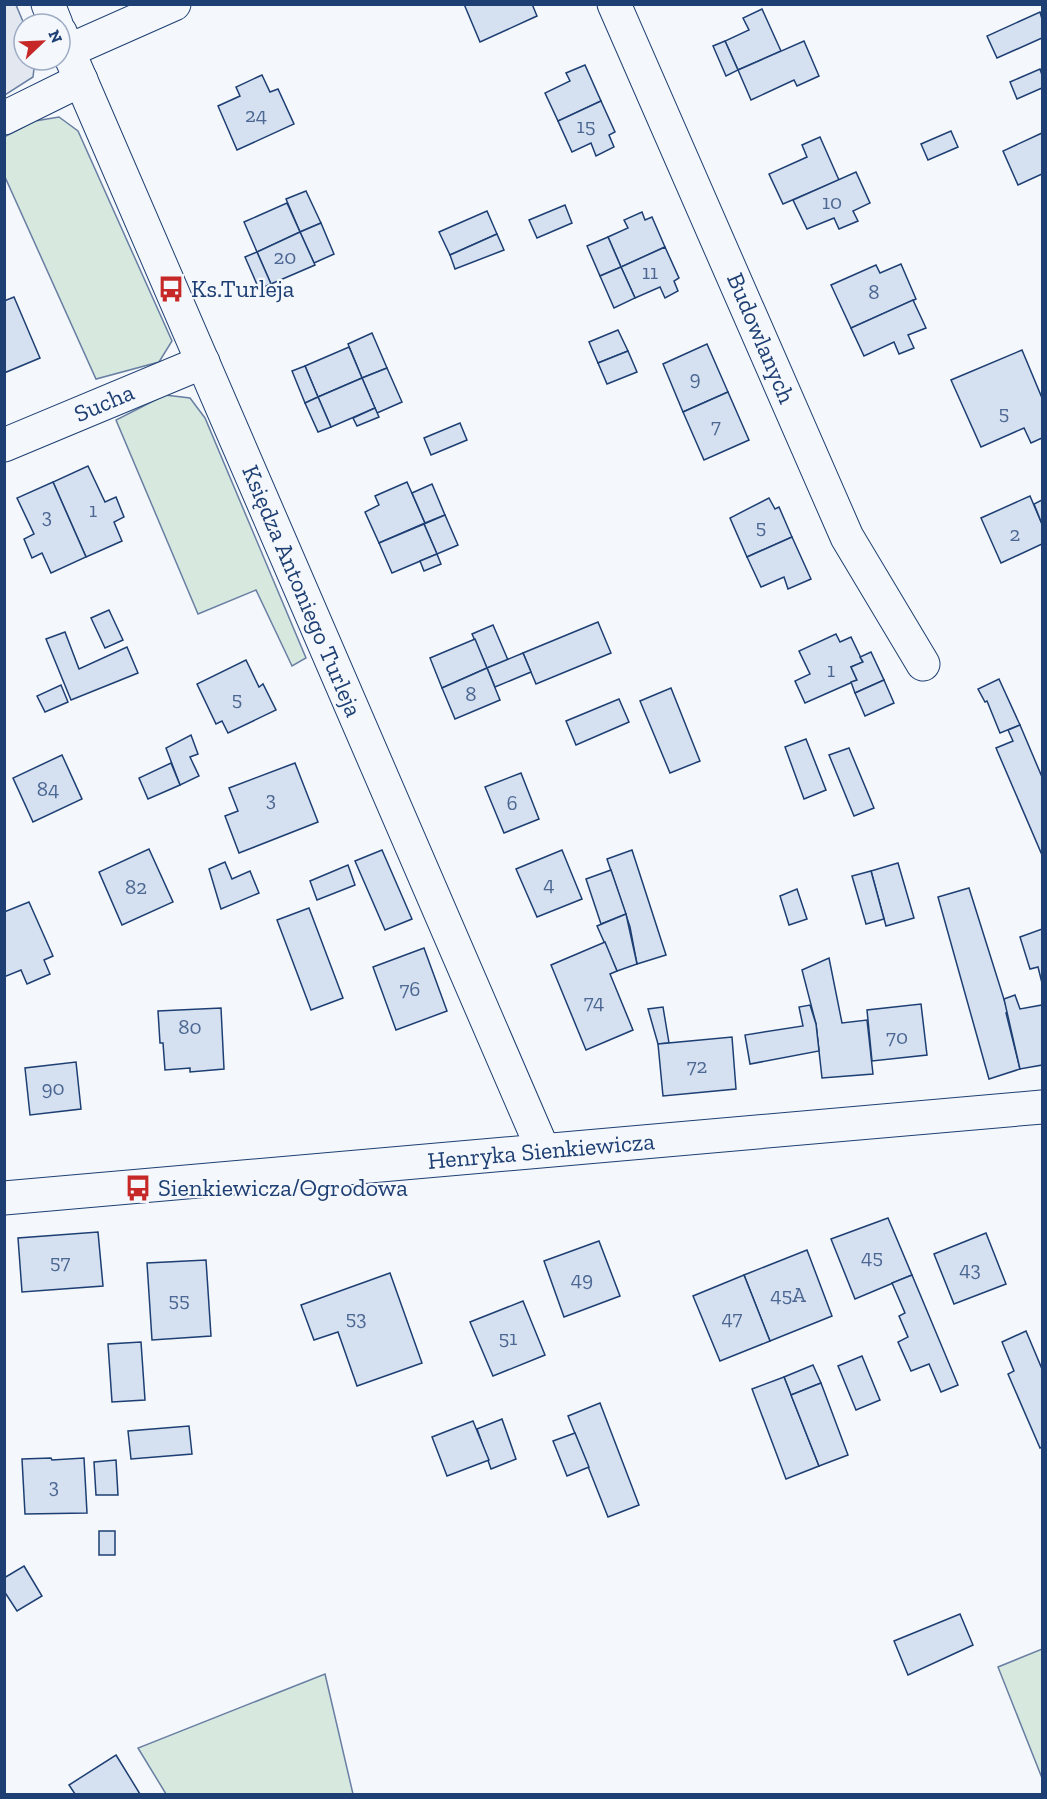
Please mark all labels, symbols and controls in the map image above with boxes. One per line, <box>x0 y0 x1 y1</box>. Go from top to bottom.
north arrow <box>12 12 72 72</box>
text: N <box>44 27 66 46</box>
house number: 24 <box>245 102 267 127</box>
house number: 15 <box>577 113 595 138</box>
house number: 10 <box>822 189 842 214</box>
house number: 20 <box>274 244 296 269</box>
house number: 11 <box>642 259 658 284</box>
street label: Budowlanych <box>721 268 802 408</box>
bus stop icon: Ks.Turleja <box>156 274 186 304</box>
place label: Ks.Turleja <box>191 274 295 303</box>
house number: 8 <box>868 279 880 304</box>
house number: 9 <box>689 365 701 390</box>
street label: Sucha <box>69 377 139 428</box>
house number: 5 <box>999 400 1009 425</box>
house number: 7 <box>711 413 721 438</box>
street label: Księdza Antoniego Turleja <box>236 460 369 722</box>
house number: 1 <box>89 497 97 522</box>
house number: 3 <box>42 503 52 528</box>
house number: 5 <box>756 514 766 539</box>
house number: 2 <box>1010 521 1020 546</box>
house number: 1 <box>827 657 835 682</box>
house number: 8 <box>465 681 477 706</box>
house number: 5 <box>232 686 242 711</box>
house number: 84 <box>37 776 59 801</box>
house number: 3 <box>266 786 276 811</box>
house number: 6 <box>506 790 518 815</box>
house number: 4 <box>543 871 555 896</box>
house number: 82 <box>125 874 147 899</box>
house number: 76 <box>399 976 421 1001</box>
house number: 74 <box>584 989 604 1014</box>
house number: 80 <box>178 1014 202 1039</box>
house number: 70 <box>886 1024 908 1049</box>
house number: 72 <box>687 1053 707 1078</box>
house number: 90 <box>41 1075 65 1100</box>
street label: Henryka Sienkiewicza <box>426 1126 656 1175</box>
bus stop icon: Sienkiewicza/Ogrodowa <box>123 1173 153 1203</box>
place label: Sienkiewicza/Ogrodowa <box>158 1173 408 1202</box>
house number: 45 <box>861 1244 883 1269</box>
house number: 57 <box>50 1249 70 1274</box>
house number: 43 <box>959 1256 981 1281</box>
house number: 49 <box>571 1266 593 1291</box>
house number: 45A <box>770 1282 806 1307</box>
house number: 55 <box>168 1287 190 1312</box>
house number: 53 <box>345 1305 367 1330</box>
house number: 47 <box>722 1305 743 1330</box>
house number: 51 <box>499 1325 517 1350</box>
house number: 3 <box>49 1473 59 1498</box>

